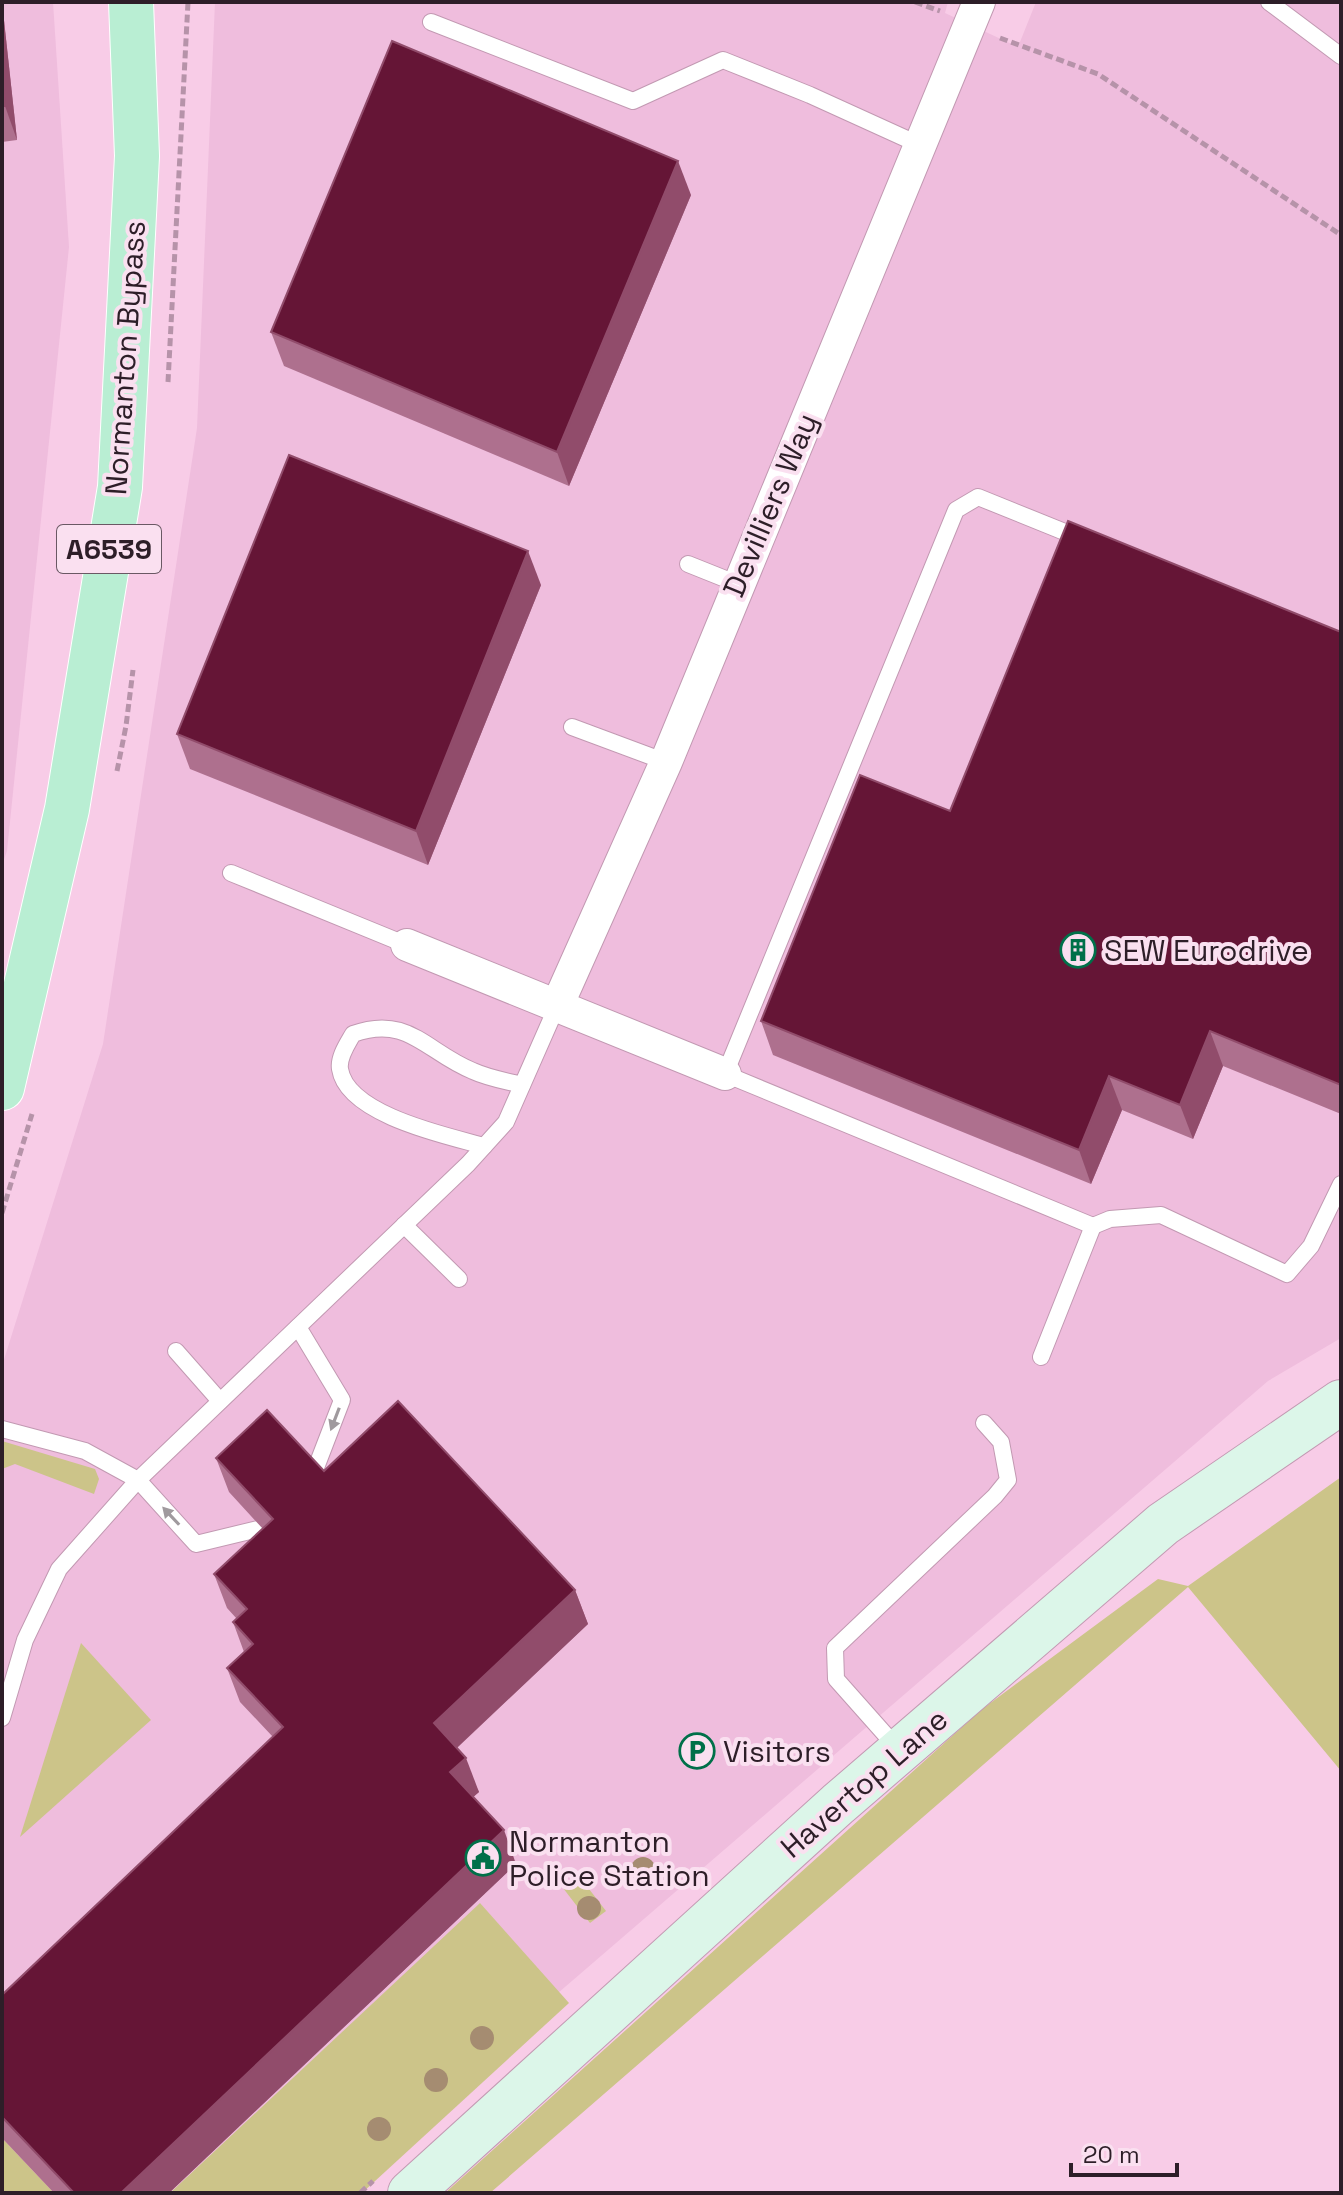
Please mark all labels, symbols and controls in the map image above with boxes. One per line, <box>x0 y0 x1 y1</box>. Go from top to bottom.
street label: Normanton Bypass <box>96 219 154 497</box>
street label: Devilliers Way <box>714 407 826 603</box>
road number: A6539 <box>57 525 161 573</box>
building icon: SEW Eurodrive <box>1059 931 1097 969</box>
place label: SEW Eurodrive <box>1104 931 1309 970</box>
one-way arrow <box>328 1407 341 1431</box>
one-way arrow <box>163 1507 181 1526</box>
street label: Havertop Lane <box>772 1700 956 1866</box>
parking icon: Visitors <box>678 1732 716 1770</box>
place label: Visitors <box>723 1732 831 1771</box>
place label: Normanton Police Station <box>509 1822 710 1895</box>
public building icon: Normanton Police Station <box>464 1839 502 1877</box>
scale bar <box>1071 2127 1177 2177</box>
text: 20 m <box>1083 2139 1140 2170</box>

